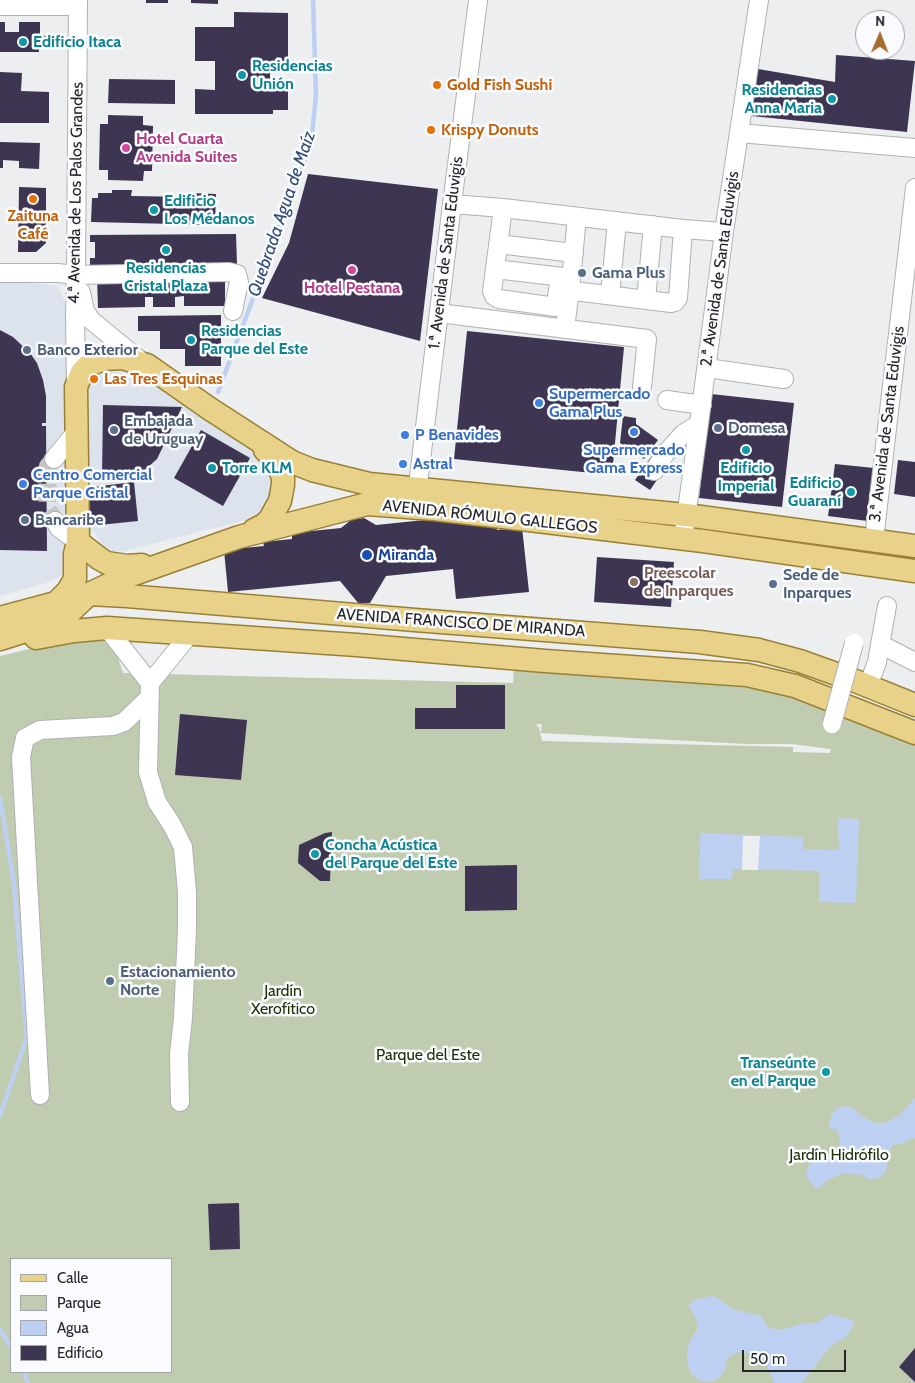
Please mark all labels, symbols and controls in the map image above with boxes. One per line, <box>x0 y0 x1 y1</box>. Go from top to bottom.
north arrow <box>855 10 905 60</box>
text: N <box>875 12 885 30</box>
place label: Edificio Itaca <box>33 32 121 52</box>
marker: Edificio Itaca <box>17 36 29 48</box>
place label: Residencias Unión <box>252 56 333 94</box>
marker: Residencias Unión <box>236 69 248 81</box>
place label: Gold Fish Sushi <box>447 75 552 95</box>
marker: Gold Fish Sushi <box>431 79 443 91</box>
place label: Residencias Anna Maria <box>741 80 822 118</box>
street label: 4.ª Avenida de Los Palos Grandes <box>64 82 88 304</box>
marker: Residencias Anna Maria <box>826 93 838 105</box>
place label: Krispy Donuts <box>441 120 538 140</box>
marker: Krispy Donuts <box>425 124 437 136</box>
water label: Quebrada Agua de Maíz <box>244 128 320 300</box>
place label: Hotel Cuarta Avenida Suites <box>136 129 237 167</box>
marker: Hotel Cuarta Avenida Suites <box>120 142 132 154</box>
street label: 1.ª Avenida de Santa Eduvigis <box>425 156 467 350</box>
street label: 2.ª Avenida de Santa Eduvigis <box>697 170 743 368</box>
place label: Edificio Los Médanos <box>164 191 255 229</box>
marker: Zaituna Café <box>27 193 39 205</box>
marker: Edificio Los Médanos <box>148 204 160 216</box>
place label: Zaituna Café <box>7 206 59 244</box>
marker: Residencias Cristal Plaza <box>160 244 172 256</box>
place label: Residencias Cristal Plaza <box>124 258 208 296</box>
place label: Gama Plus <box>592 263 665 283</box>
marker: Hotel Pestana <box>346 264 358 276</box>
marker: Gama Plus <box>576 267 588 279</box>
place label: Hotel Pestana <box>304 278 400 298</box>
place label: Residencias Parque del Este <box>201 321 308 359</box>
street label: 3.ª Avenida de Santa Eduvigis <box>865 325 909 523</box>
marker: Residencias Parque del Este <box>185 334 197 346</box>
place label: Banco Exterior <box>37 340 138 360</box>
marker: Banco Exterior <box>21 344 33 356</box>
place label: Las Tres Esquinas <box>104 369 223 389</box>
marker: Las Tres Esquinas <box>88 373 100 385</box>
place label: Supermercado Gama Plus <box>549 384 650 422</box>
marker: Supermercado Gama Plus <box>533 397 545 409</box>
place label: Embajada de Uruguay <box>124 411 203 449</box>
place label: Domesa <box>728 418 785 438</box>
marker: Domesa <box>712 422 724 434</box>
marker: Embajada de Uruguay <box>108 424 120 436</box>
place label: P Benavides <box>415 425 499 445</box>
marker: Supermercado Gama Express <box>628 426 640 438</box>
marker: P Benavides <box>399 429 411 441</box>
place label: Supermercado Gama Express <box>583 440 685 478</box>
marker: Edificio Imperial <box>740 444 752 456</box>
place label: Astral <box>413 454 453 474</box>
place label: Torre KLM <box>222 458 292 478</box>
marker: Astral <box>397 458 409 470</box>
place label: Edificio Imperial <box>718 458 774 496</box>
marker: Torre KLM <box>206 462 218 474</box>
place label: Centro Comercial Parque Cristal <box>33 465 152 503</box>
place label: Edificio Guaraní <box>788 473 841 511</box>
marker: Centro Comercial Parque Cristal <box>17 478 29 490</box>
marker: Edificio Guaraní <box>845 486 857 498</box>
street label: AVENIDA RÓMULO GALLEGOS <box>382 496 598 538</box>
place label: Bancaribe <box>35 510 104 530</box>
marker: Bancaribe <box>19 514 31 526</box>
place label: Miranda <box>378 545 434 565</box>
marker: Miranda <box>360 548 374 562</box>
place label: Preescolar de Inparques <box>644 563 733 601</box>
place label: Sede de Inparques <box>783 565 851 603</box>
marker: Preescolar de Inparques <box>628 576 640 588</box>
marker: Sede de Inparques <box>767 578 779 590</box>
street label: AVENIDA FRANCISCO DE MIRANDA <box>336 605 586 641</box>
place label: Concha Acústica del Parque del Este <box>325 835 457 873</box>
marker: Concha Acústica del Parque del Este <box>309 848 321 860</box>
place label: Estacionamiento Norte <box>120 962 236 1000</box>
marker: Estacionamiento Norte <box>104 975 116 987</box>
park label: Jardín Xerofítico <box>251 981 315 1019</box>
park label: Parque del Este <box>376 1045 480 1065</box>
place label: Transeúnte en el Parque <box>731 1053 816 1091</box>
marker: Transeúnte en el Parque <box>820 1066 832 1078</box>
park label: Jardín Hidrófilo <box>789 1145 889 1165</box>
legend <box>10 1258 172 1373</box>
text: Calle <box>57 1269 88 1287</box>
text: Parque <box>57 1294 101 1312</box>
text: Agua <box>57 1319 89 1337</box>
scale bar <box>745 1340 849 1372</box>
text: Edificio <box>57 1344 103 1362</box>
text: 50 m <box>750 1350 785 1368</box>

